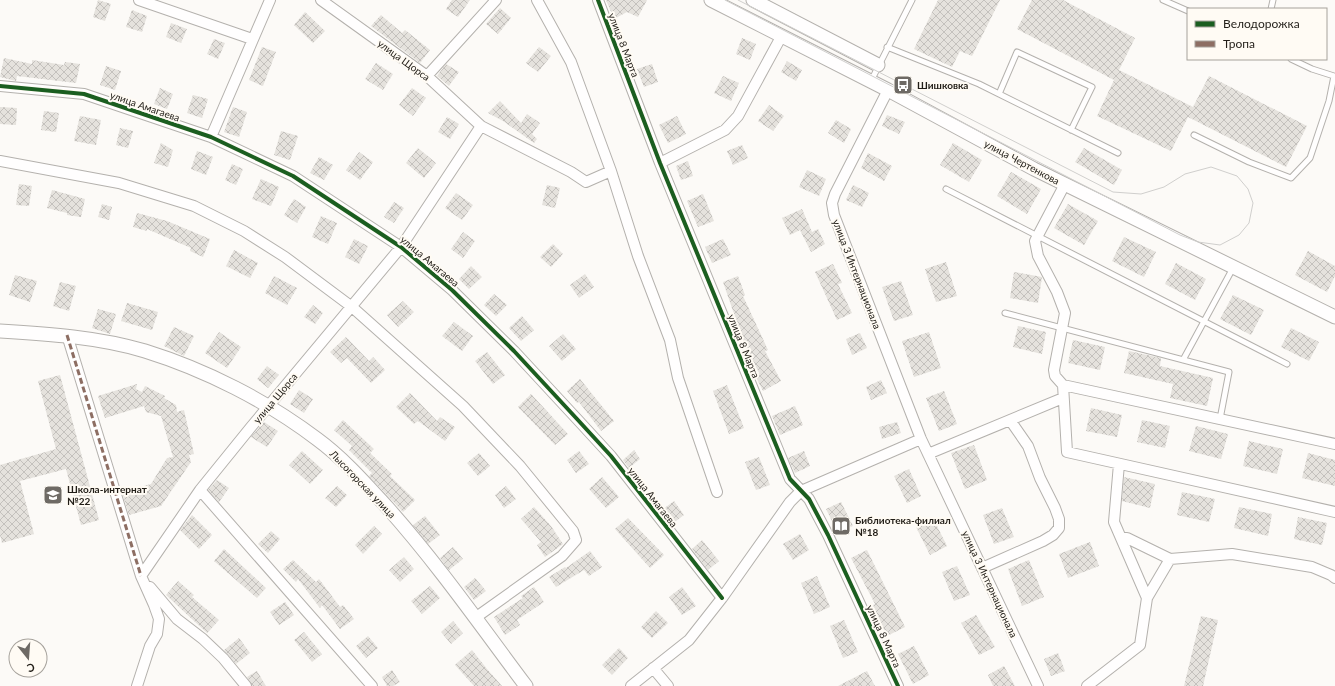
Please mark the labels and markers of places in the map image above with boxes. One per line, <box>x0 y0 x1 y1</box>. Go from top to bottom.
bus stop icon: Шишковка <box>892 74 914 96</box>
place label: Шишковка <box>917 79 968 91</box>
place label: Школа-интернат №22 <box>67 483 148 507</box>
school or university icon: Школа-интернат №22 <box>42 484 64 506</box>
place label: Библиотека-филиал №18 <box>855 514 951 538</box>
library icon: Библиотека-филиал №18 <box>830 515 852 537</box>

